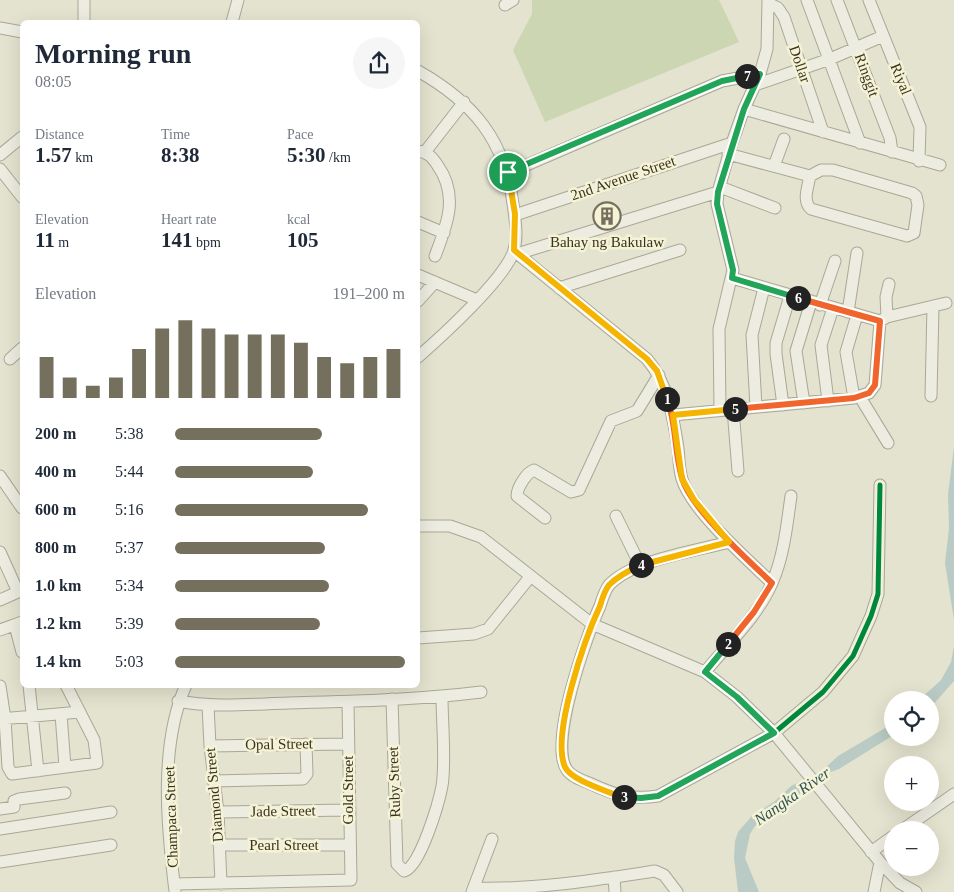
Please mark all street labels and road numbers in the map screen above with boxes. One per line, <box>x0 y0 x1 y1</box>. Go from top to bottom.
street label: Dollar <box>786 43 814 85</box>
street label: Ringgit <box>852 51 882 100</box>
street label: Riyal <box>887 61 915 97</box>
street label: 2nd Avenue Street <box>569 152 678 203</box>
street label: Opal Street <box>245 735 314 753</box>
street label: Ruby Street <box>385 745 403 818</box>
street label: Diamond Street <box>202 746 226 843</box>
street label: Gold Street <box>340 755 356 824</box>
street label: Champaca Street <box>161 765 181 868</box>
street label: Jade Street <box>250 802 317 820</box>
street label: Pearl Street <box>249 837 320 853</box>

